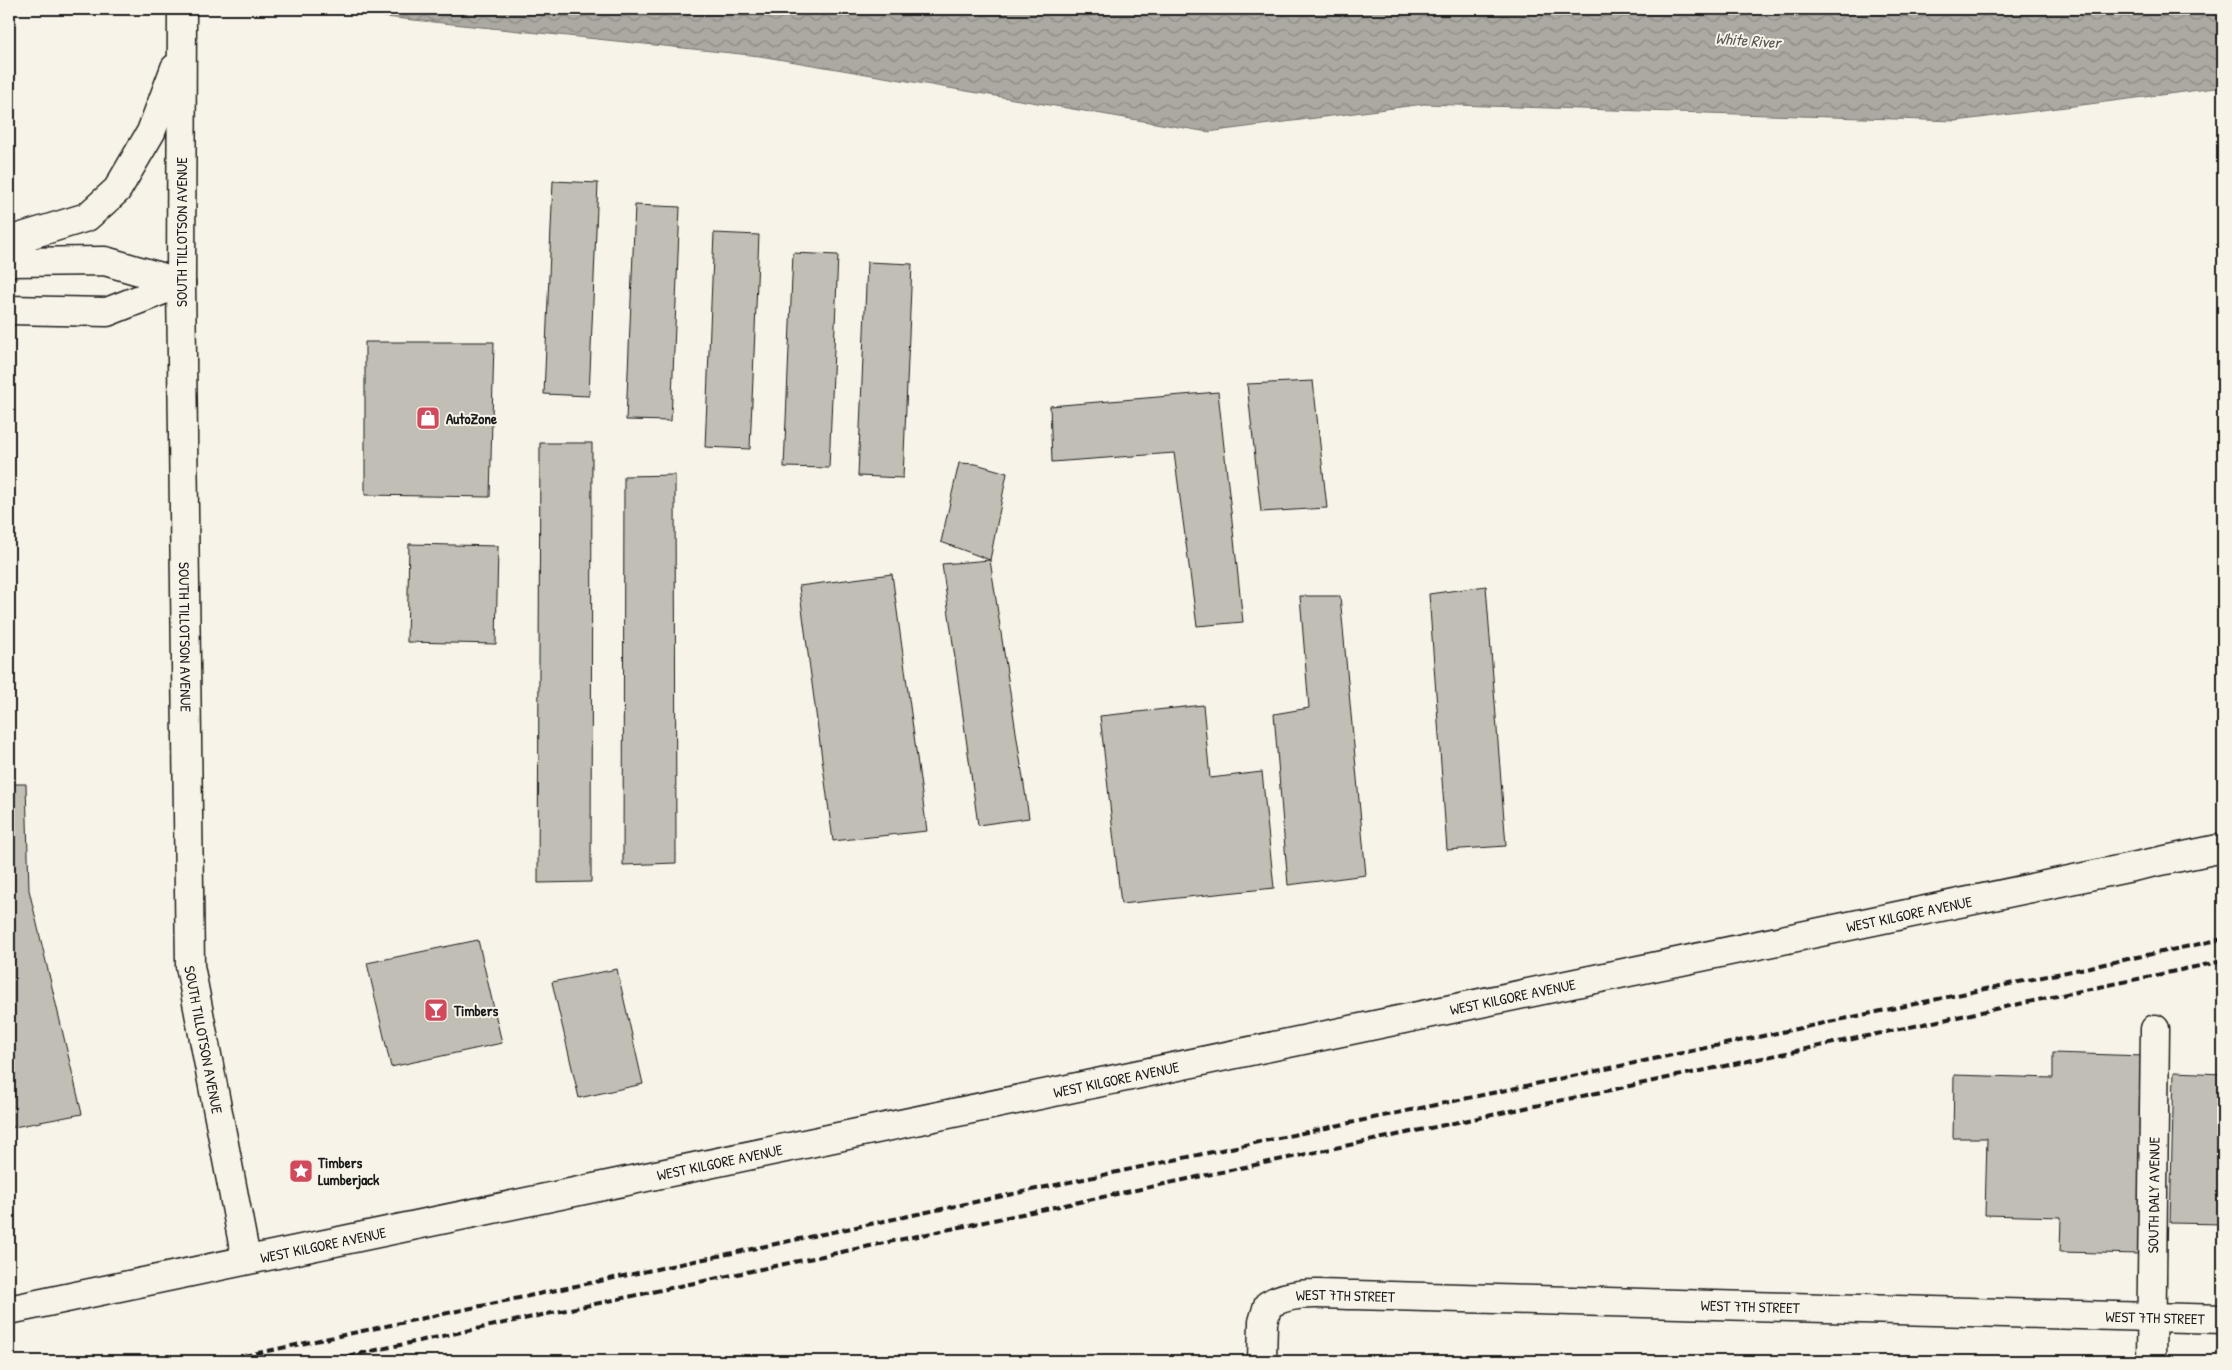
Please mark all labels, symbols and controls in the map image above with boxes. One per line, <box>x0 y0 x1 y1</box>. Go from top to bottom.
water label: White River <box>1715 27 1783 53</box>
street label: SOUTH TILLOTSON AVENUE <box>171 157 192 307</box>
shop icon: AutoZone <box>415 405 441 431</box>
place label: AutoZone <box>446 408 497 429</box>
street label: SOUTH TILLOTSON AVENUE <box>174 562 197 713</box>
street label: WEST KILGORE AVENUE <box>1844 890 1974 937</box>
street label: SOUTH TILLOTSON AVENUE <box>180 964 229 1116</box>
street label: WEST KILGORE AVENUE <box>1448 973 1578 1020</box>
bar icon: Timbers <box>423 997 449 1023</box>
place label: Timbers <box>453 1000 499 1021</box>
street label: WEST KILGORE AVENUE <box>1051 1056 1181 1102</box>
street label: SOUTH DALY AVENUE <box>2142 1136 2164 1253</box>
street label: WEST KILGORE AVENUE <box>655 1138 785 1185</box>
place label: Timbers Lumberjack <box>317 1152 380 1190</box>
place icon: Timbers Lumberjack <box>288 1158 314 1184</box>
street label: WEST KILGORE AVENUE <box>258 1221 388 1268</box>
street label: WEST 7TH STREET <box>1295 1283 1396 1307</box>
street label: WEST 7TH STREET <box>1700 1294 1801 1318</box>
street label: WEST 7TH STREET <box>2105 1305 2206 1329</box>

